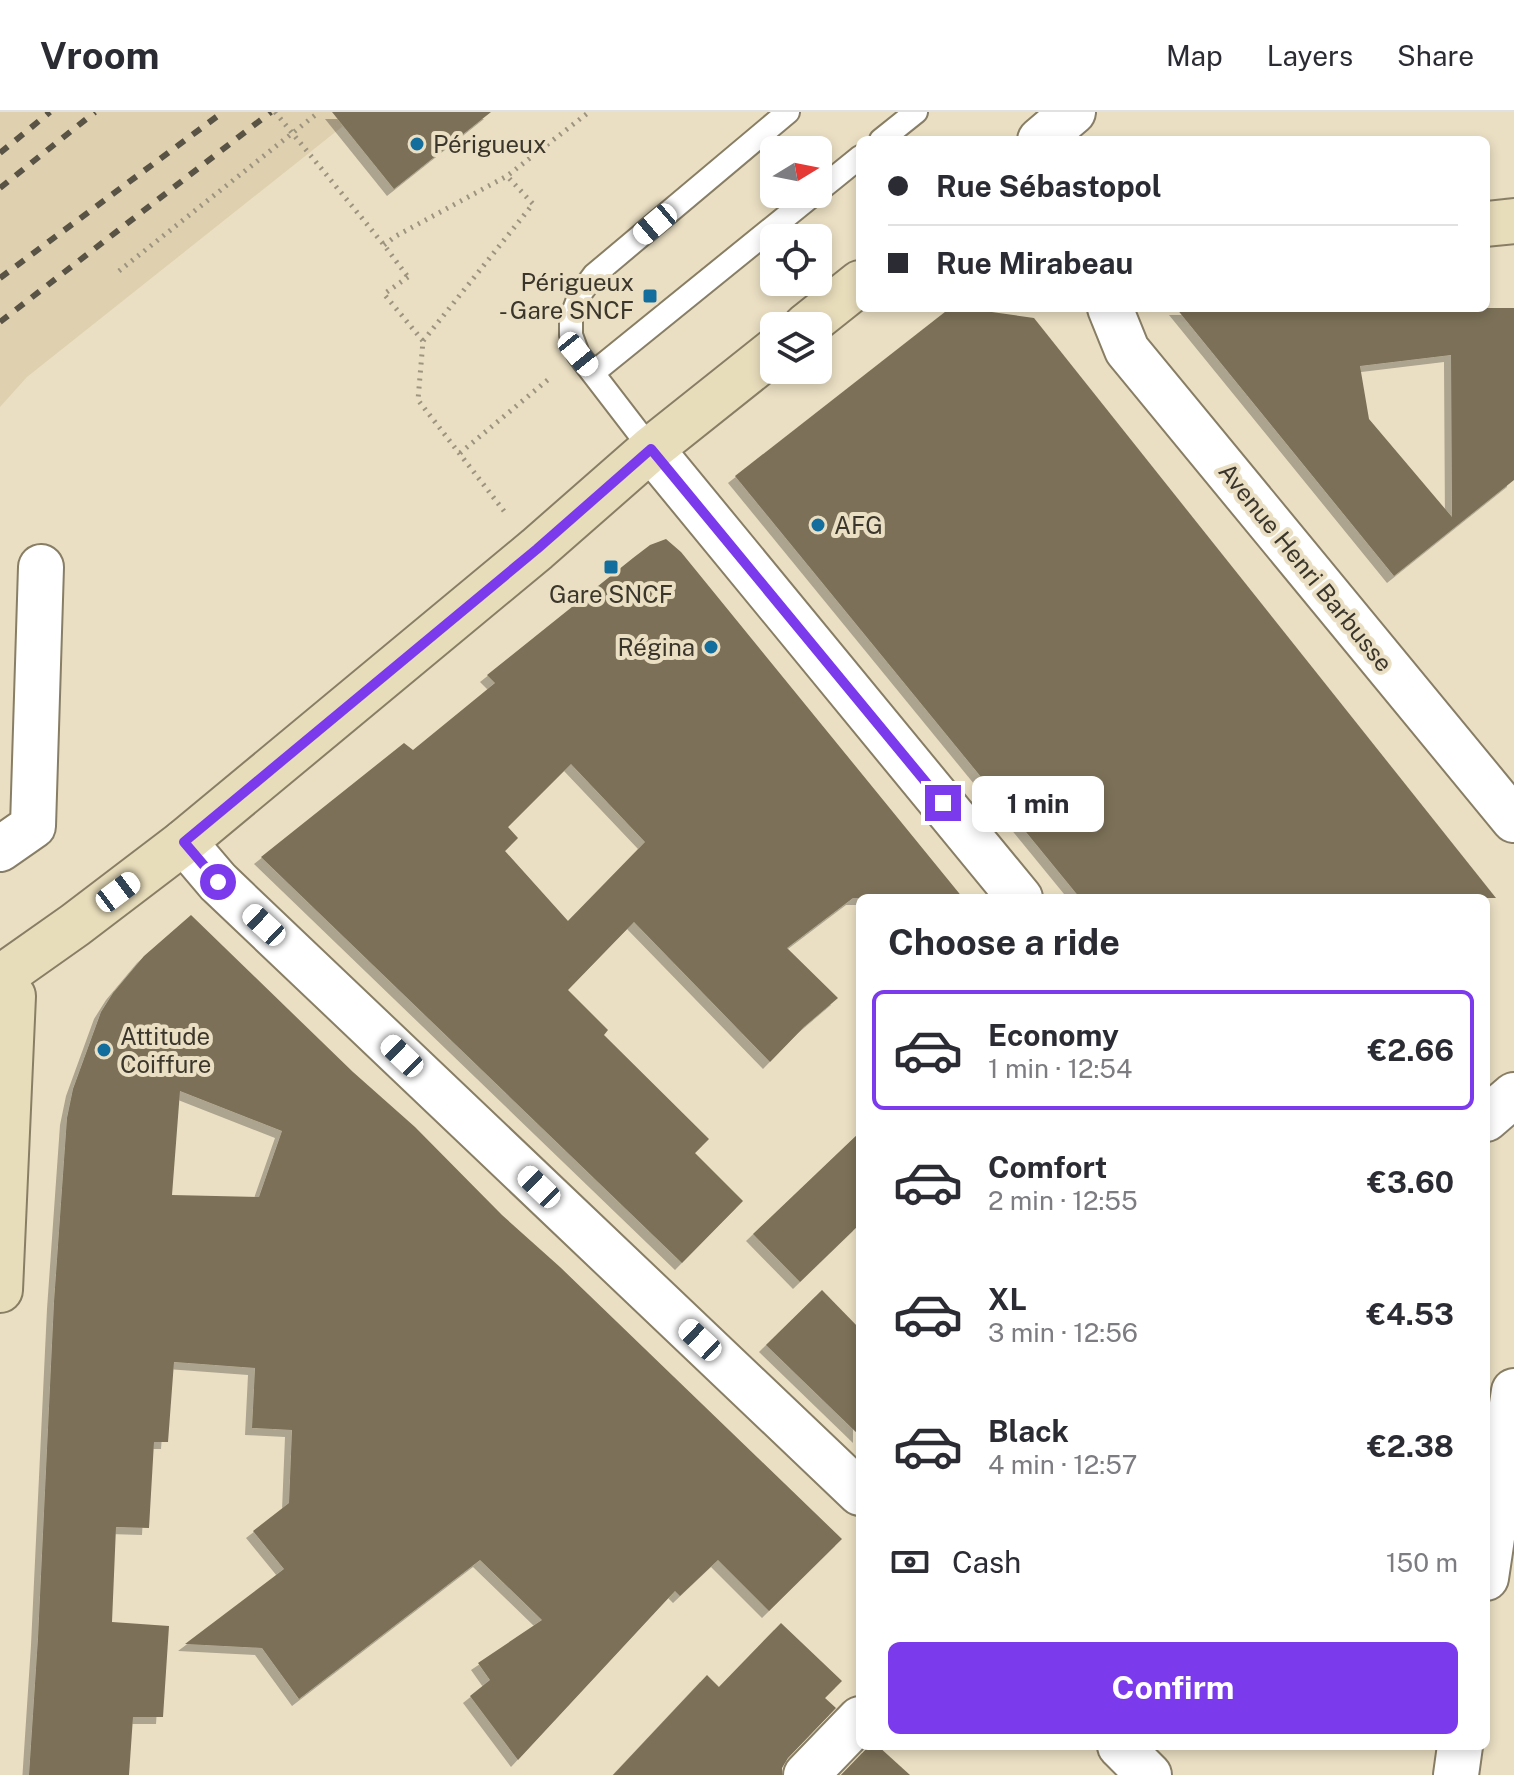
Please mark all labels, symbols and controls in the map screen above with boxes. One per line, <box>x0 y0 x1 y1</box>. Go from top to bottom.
text: Vroom <box>40 33 160 78</box>
text: Map <box>1166 39 1223 72</box>
text: Layers <box>1267 39 1353 72</box>
text: Share <box>1397 39 1474 72</box>
place label: Périgueux <box>433 130 547 158</box>
marker: Périgueux <box>408 135 426 153</box>
north arrow <box>760 136 832 208</box>
map controls <box>760 136 832 384</box>
text: Rue Sébastopol <box>936 168 1162 204</box>
car <box>629 199 681 249</box>
button: locate <box>760 224 832 296</box>
text: Rue Mirabeau <box>936 245 1133 281</box>
place label: Périgueux - Gare SNCF <box>499 268 634 324</box>
marker: Périgueux - Gare SNCF <box>641 287 659 305</box>
button: layers <box>760 312 832 384</box>
car <box>554 328 602 380</box>
street label: Avenue Henri Barbusse <box>1213 457 1399 677</box>
place label: AFG <box>834 511 883 539</box>
marker: AFG <box>809 516 827 534</box>
marker: Gare SNCF <box>602 558 620 576</box>
place label: Gare SNCF <box>549 580 673 608</box>
place label: Régina <box>618 633 695 661</box>
marker: Régina <box>702 638 720 656</box>
callout: 1 min <box>971 775 1103 831</box>
route end <box>925 785 961 821</box>
text: 1 min <box>1007 788 1069 819</box>
route start <box>200 864 236 900</box>
car <box>92 868 144 916</box>
car <box>238 900 290 950</box>
text: Choose a ride <box>888 921 1120 963</box>
icon: car <box>892 1014 964 1086</box>
text: Economy <box>988 1017 1119 1053</box>
place label: Attitude Coiffure <box>120 1022 211 1078</box>
car <box>376 1031 428 1081</box>
text: €2.66 <box>1368 1032 1454 1068</box>
marker: Attitude Coiffure <box>95 1041 113 1059</box>
text: 1 min · 12:54 <box>988 1053 1132 1084</box>
icon: car <box>892 1146 964 1218</box>
text: Comfort <box>988 1149 1107 1185</box>
car <box>513 1162 565 1212</box>
text: €3.60 <box>1367 1164 1454 1200</box>
text: 2 min · 12:55 <box>988 1185 1138 1216</box>
icon: car <box>892 1278 964 1350</box>
text: XL <box>988 1281 1027 1317</box>
text: €4.53 <box>1366 1296 1454 1332</box>
car <box>674 1315 726 1365</box>
text: 3 min · 12:56 <box>988 1317 1138 1348</box>
icon: car <box>892 1410 964 1482</box>
text: Black <box>988 1413 1069 1449</box>
text: €2.38 <box>1367 1428 1454 1464</box>
text: 4 min · 12:57 <box>988 1449 1137 1480</box>
icon: cash <box>888 1540 932 1584</box>
text: Cash <box>952 1544 1021 1580</box>
text: 150 m <box>1386 1547 1458 1578</box>
button: Confirm <box>888 1642 1458 1734</box>

